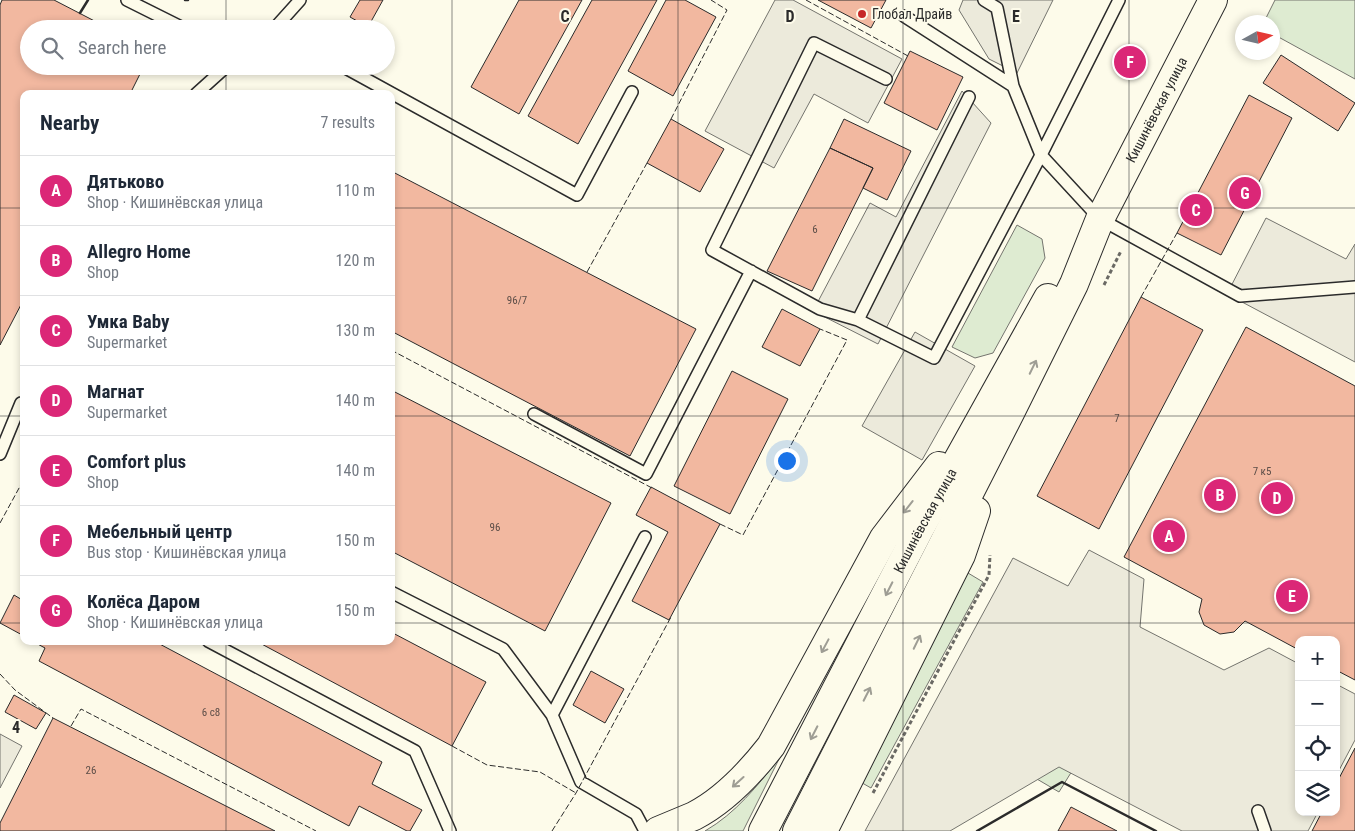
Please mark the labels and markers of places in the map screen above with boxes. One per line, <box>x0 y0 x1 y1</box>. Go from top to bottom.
place label: Глобал Драйв <box>872 6 952 22</box>
marker: Глобал Драйв <box>856 8 868 20</box>
pin: F <box>1114 43 1146 81</box>
pin: G <box>1229 174 1261 212</box>
pin: C <box>1180 191 1212 229</box>
pin: B <box>1204 476 1236 514</box>
pin: D <box>1261 479 1293 517</box>
pin: A <box>1153 517 1185 555</box>
pin: E <box>1276 577 1308 615</box>

